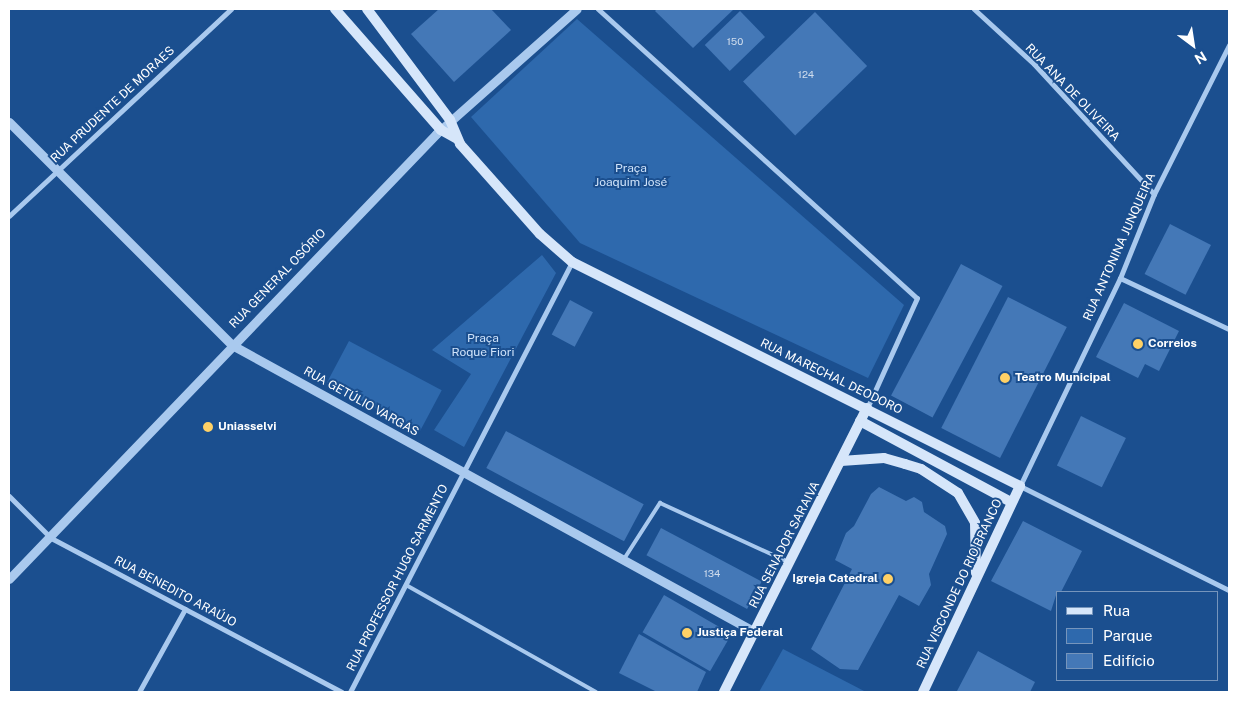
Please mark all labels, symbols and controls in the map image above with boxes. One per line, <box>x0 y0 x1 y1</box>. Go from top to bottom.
north arrow <box>1168 20 1218 70</box>
house number: 150 <box>727 36 743 48</box>
street label: RUA ANA DE OLIVEIRA <box>1022 41 1122 145</box>
street label: RUA PRUDENTE DE MORAES <box>48 44 178 166</box>
text: N <box>1192 48 1210 68</box>
house number: 124 <box>798 69 814 81</box>
park label: Praça Joaquim José <box>595 162 667 190</box>
street label: RUA ANTONINA JUNQUEIRA <box>1081 171 1159 323</box>
street label: RUA GENERAL OSÓRIO <box>227 226 329 332</box>
park label: Praça Roque Fiori <box>451 332 515 360</box>
street label: RUA MARECHAL DEODORO <box>758 336 904 418</box>
place label: Correios <box>1148 337 1197 351</box>
marker: Correios <box>1132 338 1144 350</box>
street label: RUA GETÚLIO VARGAS <box>301 364 421 440</box>
place label: Teatro Municipal <box>1015 371 1111 385</box>
marker: Teatro Municipal <box>999 372 1011 384</box>
place label: Uniasselvi <box>218 420 276 434</box>
marker: Uniasselvi <box>202 421 214 433</box>
street label: RUA SENADOR SARAIVA <box>747 479 823 611</box>
street label: RUA PROFESSOR HUGO SARMENTO <box>344 482 452 674</box>
street label: RUA VISCONDE DO RIO BRANCO <box>914 497 1006 671</box>
street label: RUA BENEDITO ARAÚJO <box>111 554 239 630</box>
house number: 134 <box>704 568 720 580</box>
place label: Igreja Catedral <box>792 572 878 586</box>
marker: Igreja Catedral <box>882 573 894 585</box>
legend <box>1056 591 1218 681</box>
text: Rua <box>1103 602 1130 619</box>
place label: Justiça Federal <box>697 626 783 640</box>
marker: Justiça Federal <box>681 627 693 639</box>
text: Parque <box>1103 627 1153 644</box>
text: Edifício <box>1103 652 1155 669</box>

